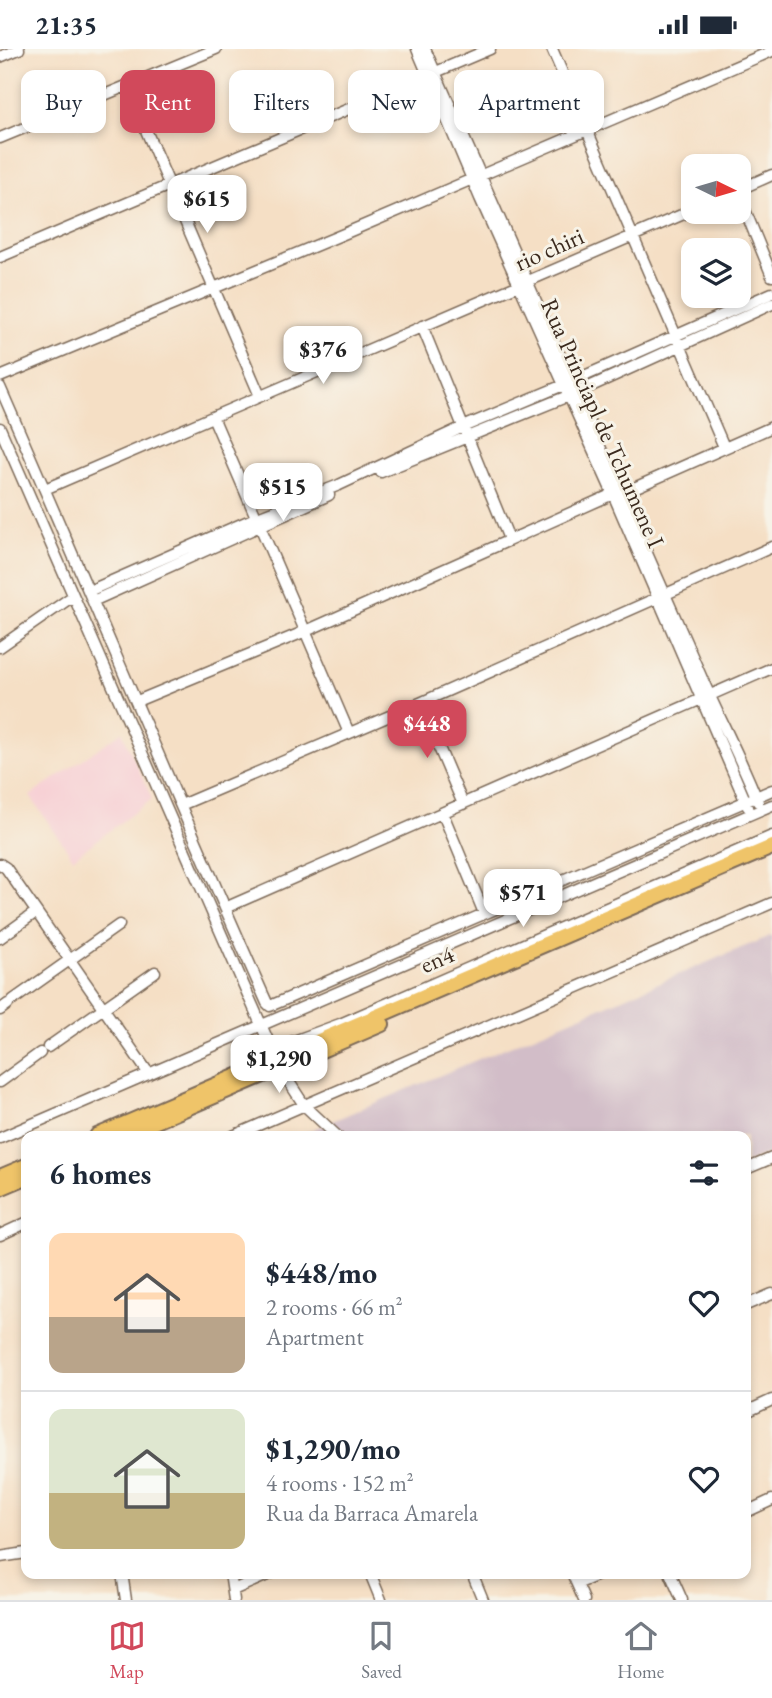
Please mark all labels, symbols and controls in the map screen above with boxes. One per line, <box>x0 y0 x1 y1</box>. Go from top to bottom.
text: 21:35 <box>35 8 97 42</box>
chip: Buy <box>21 70 106 133</box>
chip: Rent <box>120 70 215 133</box>
chip: Filters <box>229 70 334 133</box>
chip: New <box>348 70 440 133</box>
chip: Apartment <box>454 70 604 133</box>
north arrow <box>681 154 751 224</box>
map controls <box>681 154 751 308</box>
pin: $615 <box>166 176 248 235</box>
text: $615 <box>183 183 231 213</box>
street label: rio chiri <box>510 220 589 278</box>
button: layers <box>681 238 751 308</box>
street label: Rua Princiapl de Tchumene I <box>534 294 672 552</box>
pin: $376 <box>282 327 364 386</box>
text: $376 <box>299 334 347 364</box>
pin: $515 <box>242 463 324 523</box>
text: $515 <box>259 471 307 501</box>
pin: $448 <box>386 701 468 760</box>
text: $448 <box>403 708 451 738</box>
pin: $571 <box>482 869 564 929</box>
text: $571 <box>499 877 547 907</box>
street label: en4 <box>415 938 459 980</box>
pin: $1,290 <box>222 1035 336 1095</box>
text: $1,290 <box>247 1043 311 1073</box>
text: 6 homes <box>49 1154 151 1193</box>
icon: filters <box>685 1154 723 1192</box>
text: $448/mo <box>266 1253 377 1292</box>
icon: home <box>105 1261 189 1345</box>
icon: heart <box>685 1284 723 1322</box>
text: 2 rooms · 66 m² <box>266 1292 403 1322</box>
text: Apartment <box>266 1322 364 1352</box>
text: $1,290/mo <box>266 1429 400 1468</box>
icon: home <box>105 1437 189 1521</box>
icon: heart <box>685 1460 723 1498</box>
text: 4 rooms · 152 m² <box>266 1468 414 1498</box>
text: Rua da Barraca Amarela <box>266 1498 478 1528</box>
tab: Map <box>108 1617 146 1684</box>
tab: Saved <box>361 1617 402 1684</box>
tab: Home <box>617 1617 664 1684</box>

